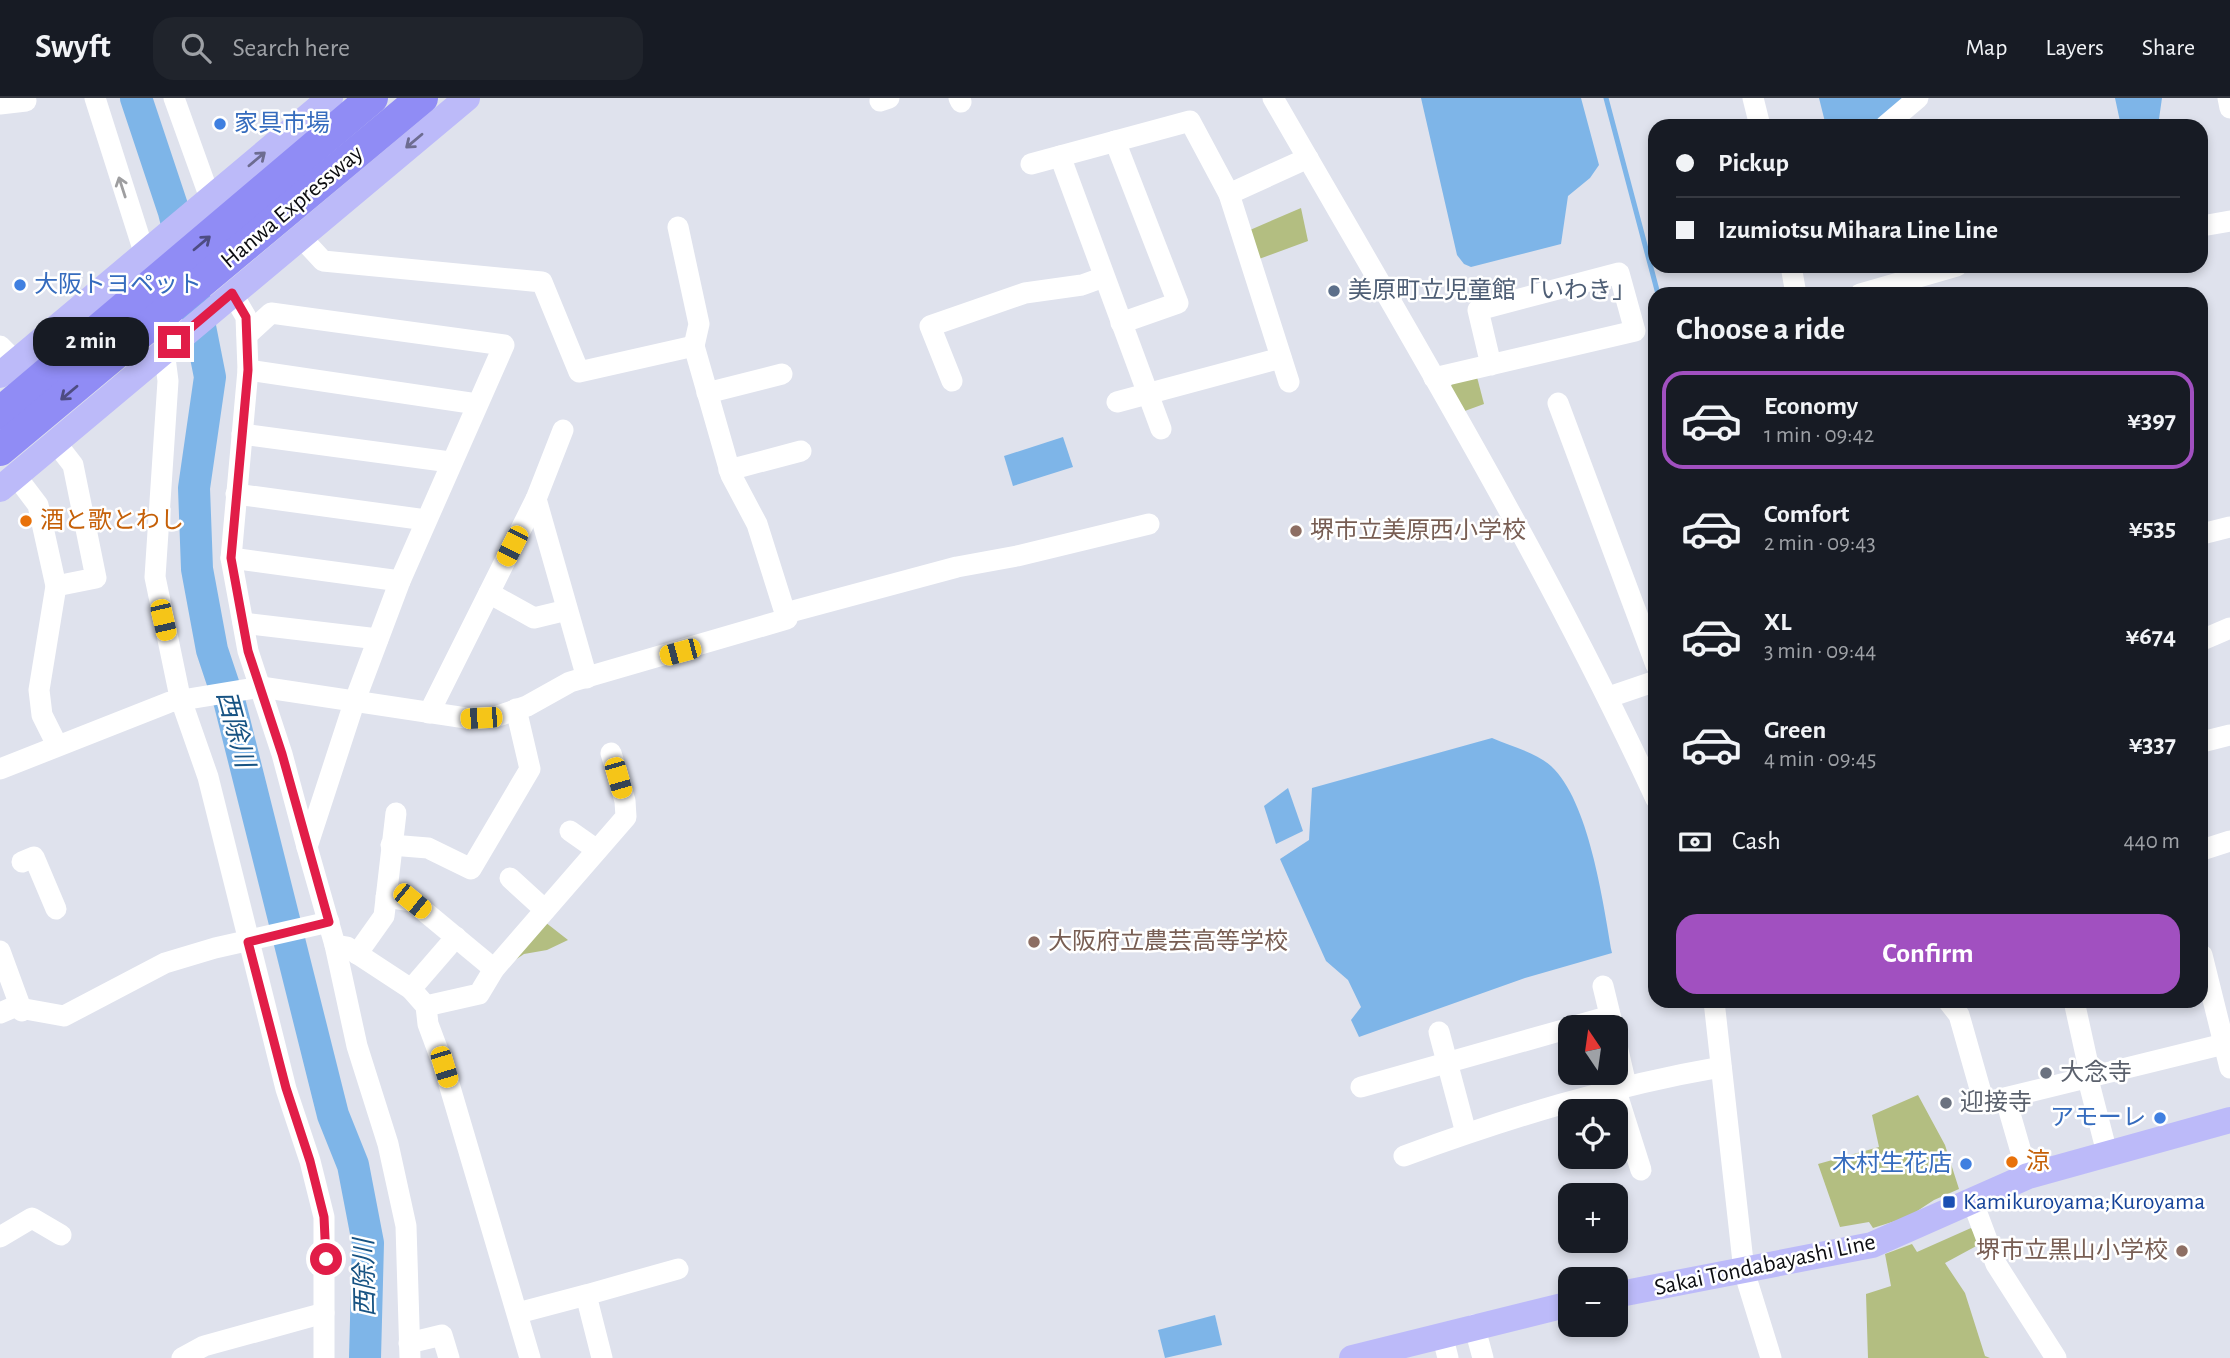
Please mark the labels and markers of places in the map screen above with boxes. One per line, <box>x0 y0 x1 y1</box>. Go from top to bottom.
place label: 家具市場 <box>234 110 330 136</box>
marker: 家具市場 <box>212 116 228 132</box>
place label: 大阪トヨペット <box>34 272 202 297</box>
marker: 大阪トヨペット <box>12 277 28 293</box>
place label: 美原町立児童館「いわき」 <box>1348 277 1636 303</box>
marker: 美原町立児童館「いわき」 <box>1326 283 1342 299</box>
place label: 酒と歌とわし <box>40 507 184 533</box>
marker: 酒と歌とわし <box>18 513 34 529</box>
place label: 堺市立美原西小学校 <box>1310 517 1526 543</box>
marker: 堺市立美原西小学校 <box>1288 523 1304 539</box>
place label: 大阪府立農芸高等学校 <box>1048 928 1288 954</box>
marker: 大阪府立農芸高等学校 <box>1026 934 1042 950</box>
place label: 大念寺 <box>2060 1059 2132 1085</box>
marker: 大念寺 <box>2038 1065 2054 1081</box>
place label: 迎接寺 <box>1960 1089 2032 1115</box>
marker: 迎接寺 <box>1938 1095 1954 1111</box>
place label: アモーレ <box>2050 1106 2146 1130</box>
marker: アモーレ <box>2152 1110 2168 1126</box>
place label: 涼 <box>2026 1148 2050 1174</box>
place label: 木村生花店 <box>1832 1150 1952 1176</box>
marker: 涼 <box>2004 1154 2020 1170</box>
marker: 木村生花店 <box>1958 1156 1974 1172</box>
place label: Kamikuroyama;Kuroyama <box>1963 1190 2205 1214</box>
marker: Kamikuroyama;Kuroyama <box>1941 1194 1957 1210</box>
place label: 堺市立黒山小学校 <box>1976 1237 2168 1263</box>
marker: 堺市立黒山小学校 <box>2174 1243 2190 1259</box>

